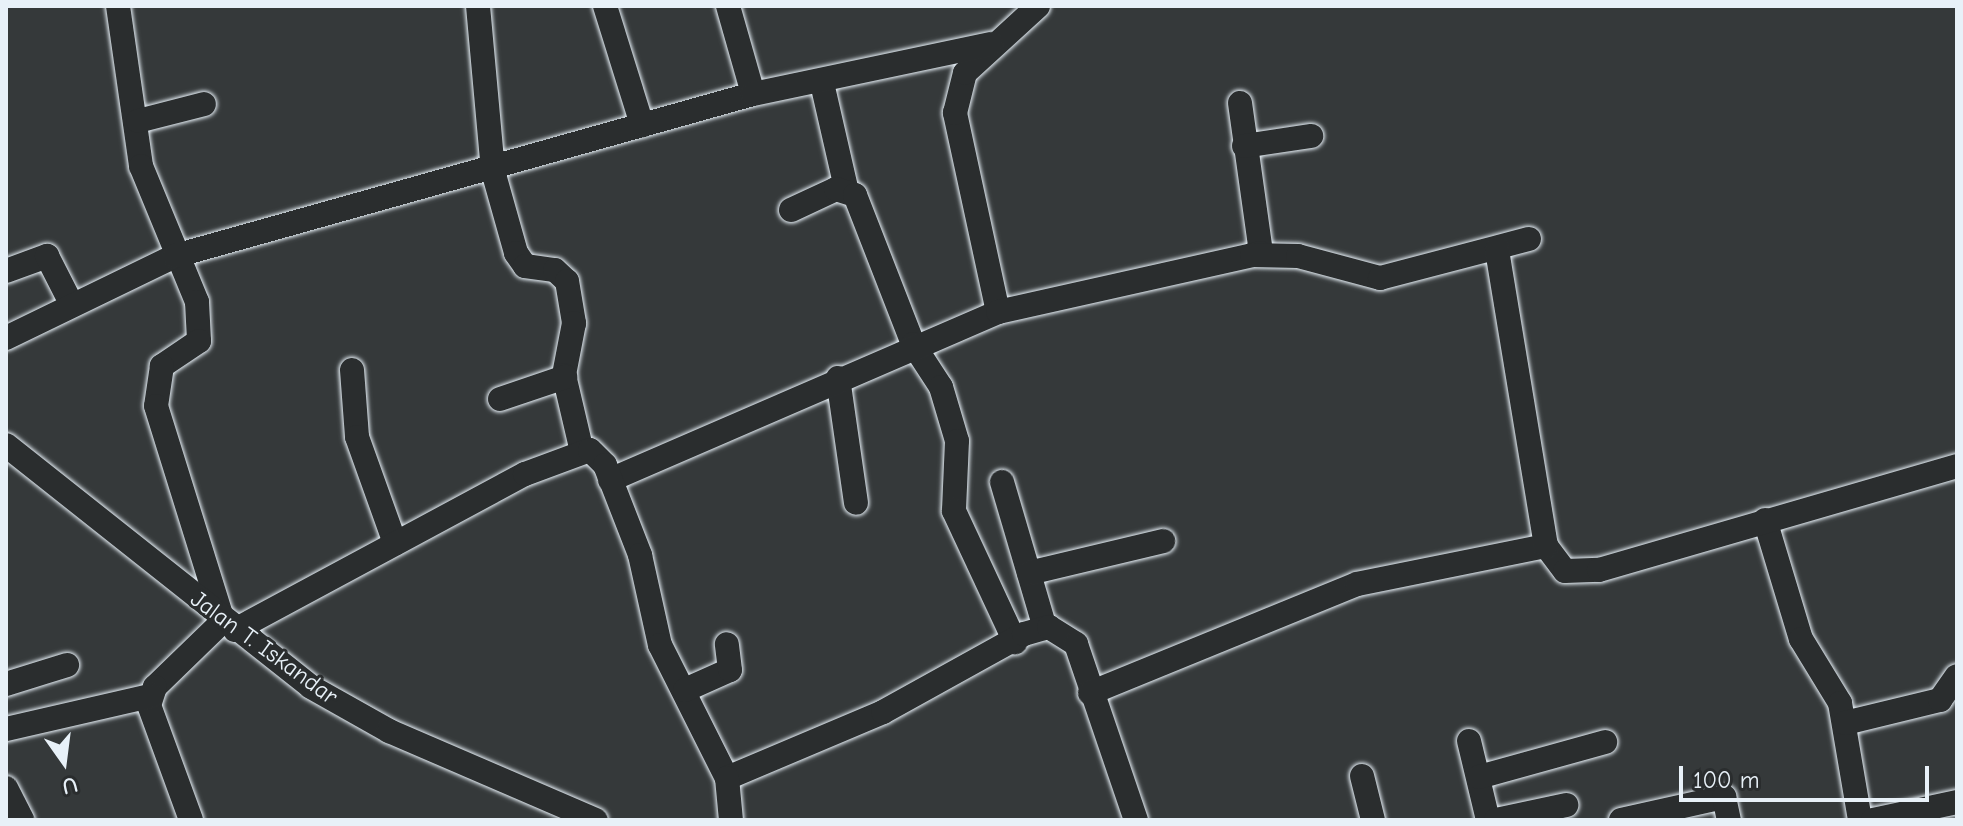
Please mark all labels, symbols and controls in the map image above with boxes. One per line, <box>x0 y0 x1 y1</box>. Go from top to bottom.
street label: Jalan T. Iskandar <box>185 585 343 711</box>
north arrow <box>24 722 104 802</box>
scale bar <box>1683 750 1933 800</box>
text: 100 m <box>1693 766 1760 794</box>
text: U <box>60 771 80 800</box>

